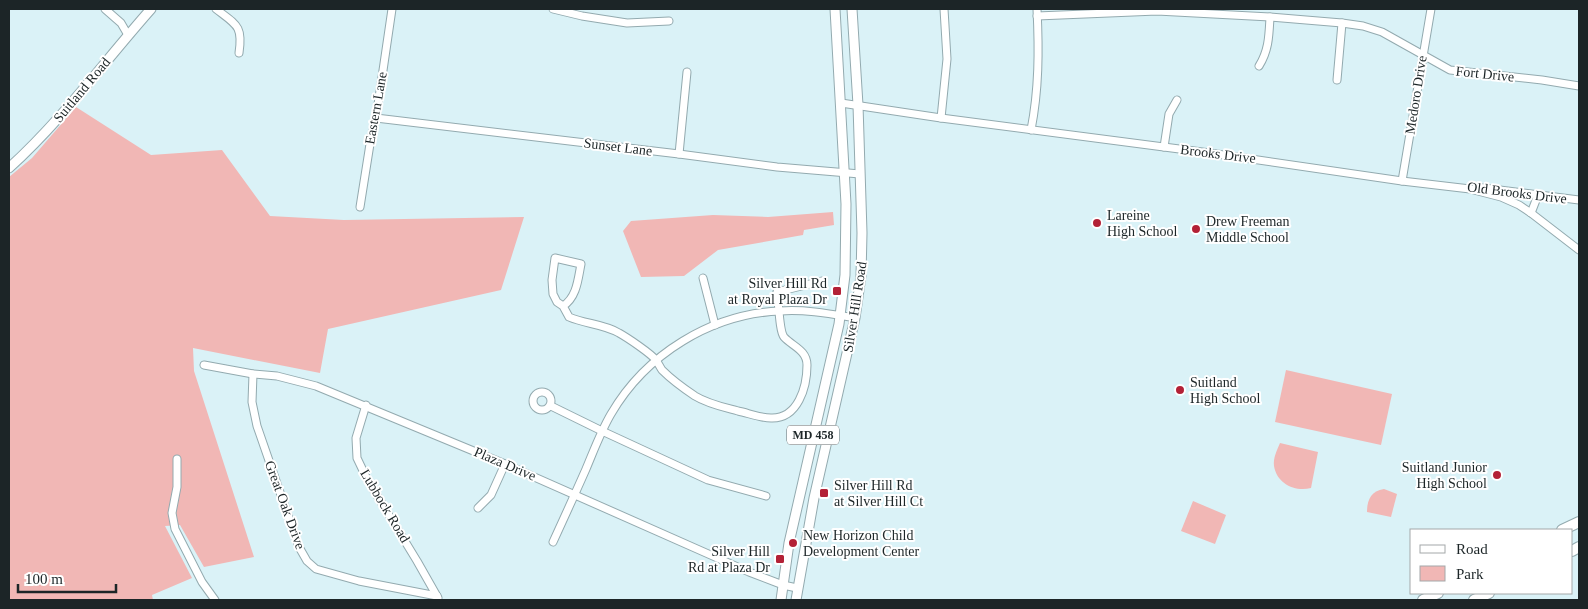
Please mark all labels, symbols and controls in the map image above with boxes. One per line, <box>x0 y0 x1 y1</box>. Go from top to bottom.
street label: Medoro Drive <box>1402 54 1430 136</box>
street label: Suitland Road <box>51 55 113 125</box>
street label: Fort Drive <box>1455 63 1515 85</box>
street label: Eastern Lane <box>362 71 390 145</box>
street label: Sunset Lane <box>583 135 653 159</box>
street label: Brooks Drive <box>1179 142 1257 166</box>
street label: Old Brooks Drive <box>1466 179 1568 207</box>
place label: Lareine High School <box>1107 208 1178 239</box>
place label: Drew Freeman Middle School <box>1206 214 1290 245</box>
marker: Lareine High School <box>1091 217 1103 229</box>
marker: Drew Freeman Middle School <box>1190 223 1202 235</box>
street label: Silver Hill Road <box>840 261 870 353</box>
place label: Silver Hill Rd at Royal Plaza Dr <box>728 276 827 307</box>
marker: Silver Hill Rd at Royal Plaza Dr <box>831 285 843 297</box>
place label: Suitland High School <box>1190 375 1261 406</box>
marker: Suitland High School <box>1174 384 1186 396</box>
road number: MD 458 <box>787 426 839 444</box>
street label: Plaza Drive <box>472 444 538 484</box>
street label: Great Oak Drive <box>262 459 308 551</box>
place label: Suitland Junior High School <box>1402 460 1487 491</box>
street label: Lubbock Road <box>357 467 413 545</box>
marker: Suitland Junior High School <box>1491 469 1503 481</box>
place label: Silver Hill Rd at Silver Hill Ct <box>834 478 923 509</box>
marker: Silver Hill Rd at Silver Hill Ct <box>818 487 830 499</box>
place label: New Horizon Child Development Center <box>803 528 920 559</box>
legend <box>1410 529 1573 594</box>
marker: New Horizon Child Development Center <box>787 537 799 549</box>
text: Road <box>1456 541 1488 557</box>
place label: Silver Hill Rd at Plaza Dr <box>688 544 770 575</box>
marker: Silver Hill Rd at Plaza Dr <box>774 553 786 565</box>
scale bar <box>18 562 115 594</box>
text: Park <box>1456 566 1484 582</box>
text: 100 m <box>25 571 63 587</box>

